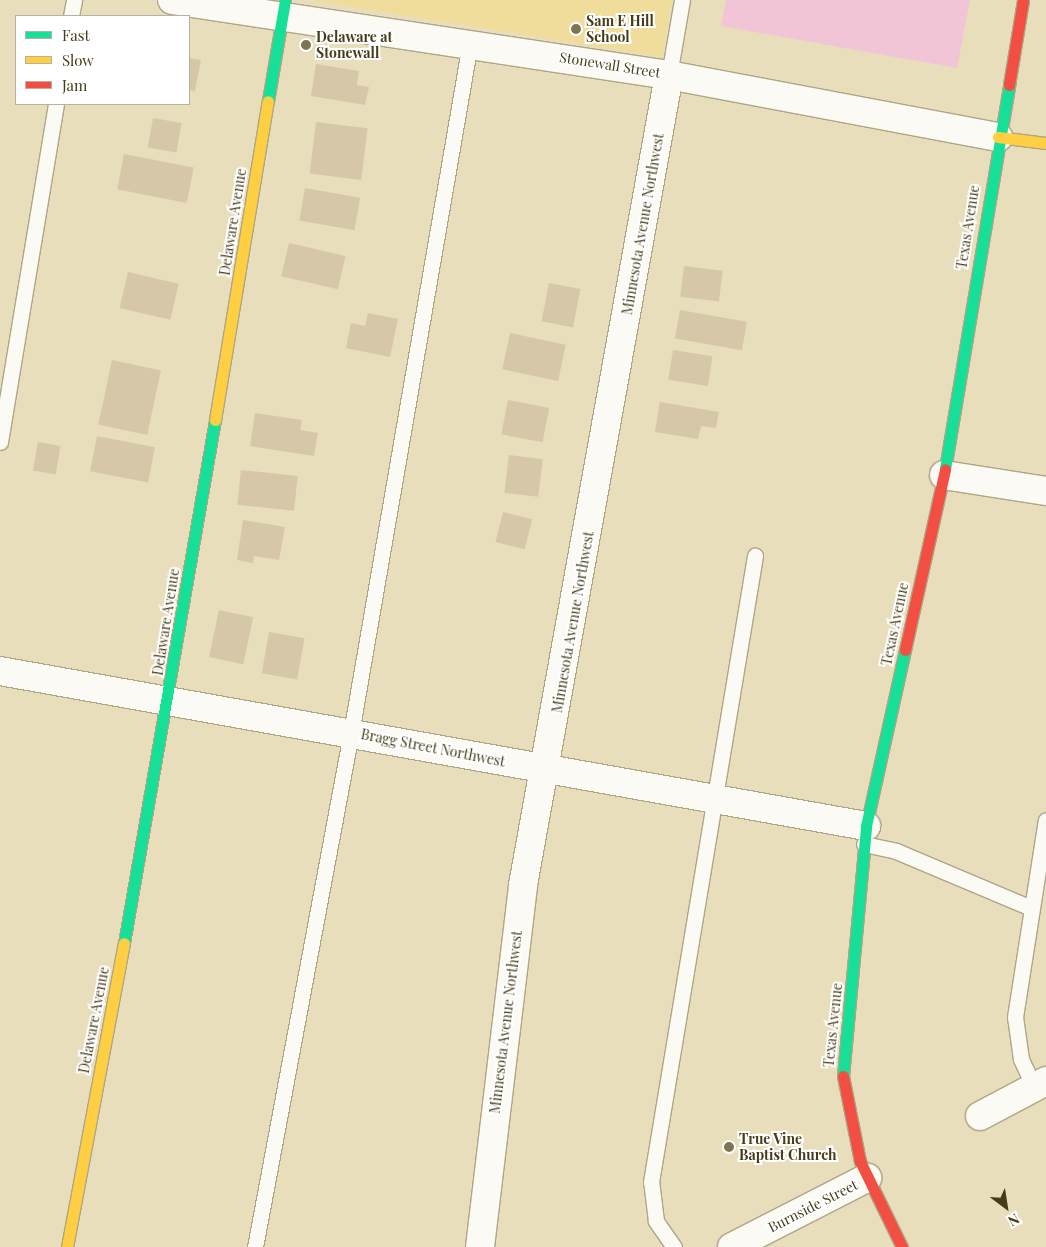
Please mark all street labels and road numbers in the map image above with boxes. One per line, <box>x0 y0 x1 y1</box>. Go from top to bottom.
street label: Stonewall Street <box>558 49 662 81</box>
street label: Minnesota Avenue Northwest <box>619 132 667 316</box>
street label: Delaware Avenue <box>216 167 250 277</box>
street label: Texas Avenue <box>953 184 983 270</box>
street label: Minnesota Avenue Northwest <box>549 530 597 714</box>
street label: Delaware Avenue <box>149 567 183 677</box>
street label: Texas Avenue <box>878 581 912 667</box>
street label: Bragg Street Northwest <box>359 726 507 770</box>
street label: Minnesota Avenue Northwest <box>486 929 526 1115</box>
street label: Delaware Avenue <box>75 965 113 1075</box>
street label: Texas Avenue <box>820 982 846 1068</box>
street label: Burnside Street <box>765 1176 861 1236</box>

